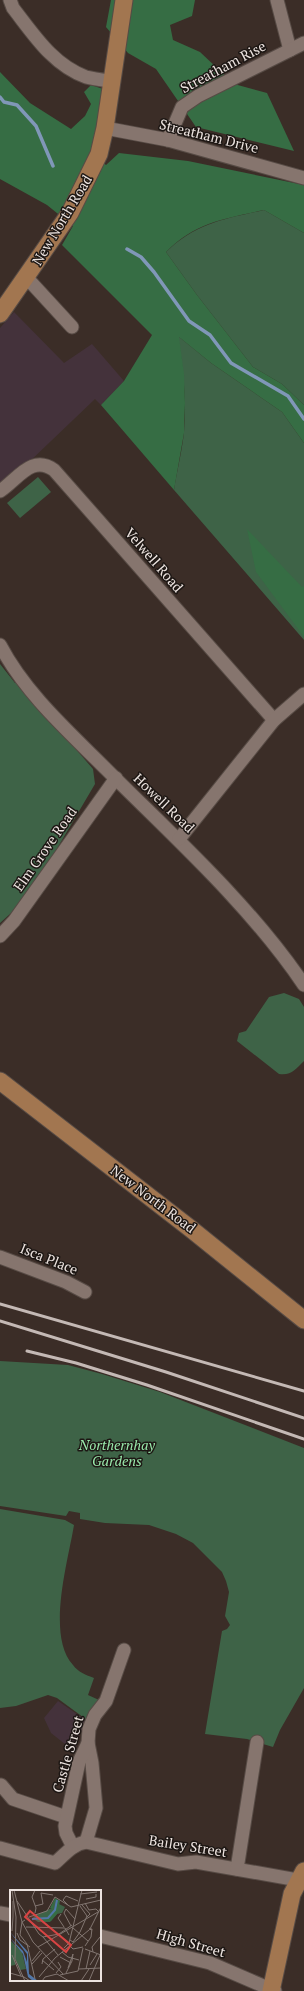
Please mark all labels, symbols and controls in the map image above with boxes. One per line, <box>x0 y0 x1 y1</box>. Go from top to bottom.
street label: Streatham Rise <box>177 36 269 97</box>
street label: Streatham Drive <box>158 114 261 157</box>
street label: New North Road <box>27 171 96 268</box>
street label: Velwell Road <box>121 523 188 596</box>
street label: Howell Road <box>130 769 199 837</box>
street label: Elm Grove Road <box>8 803 81 895</box>
street label: New North Road <box>107 1160 200 1237</box>
street label: Isca Place <box>17 1238 81 1279</box>
park label: Northernhay Gardens <box>78 1435 156 1470</box>
street label: Castle Street <box>47 1712 88 1795</box>
street label: Bailey Street <box>148 1830 229 1861</box>
inset map <box>10 1890 101 1981</box>
street label: High Street <box>155 1924 229 1962</box>

